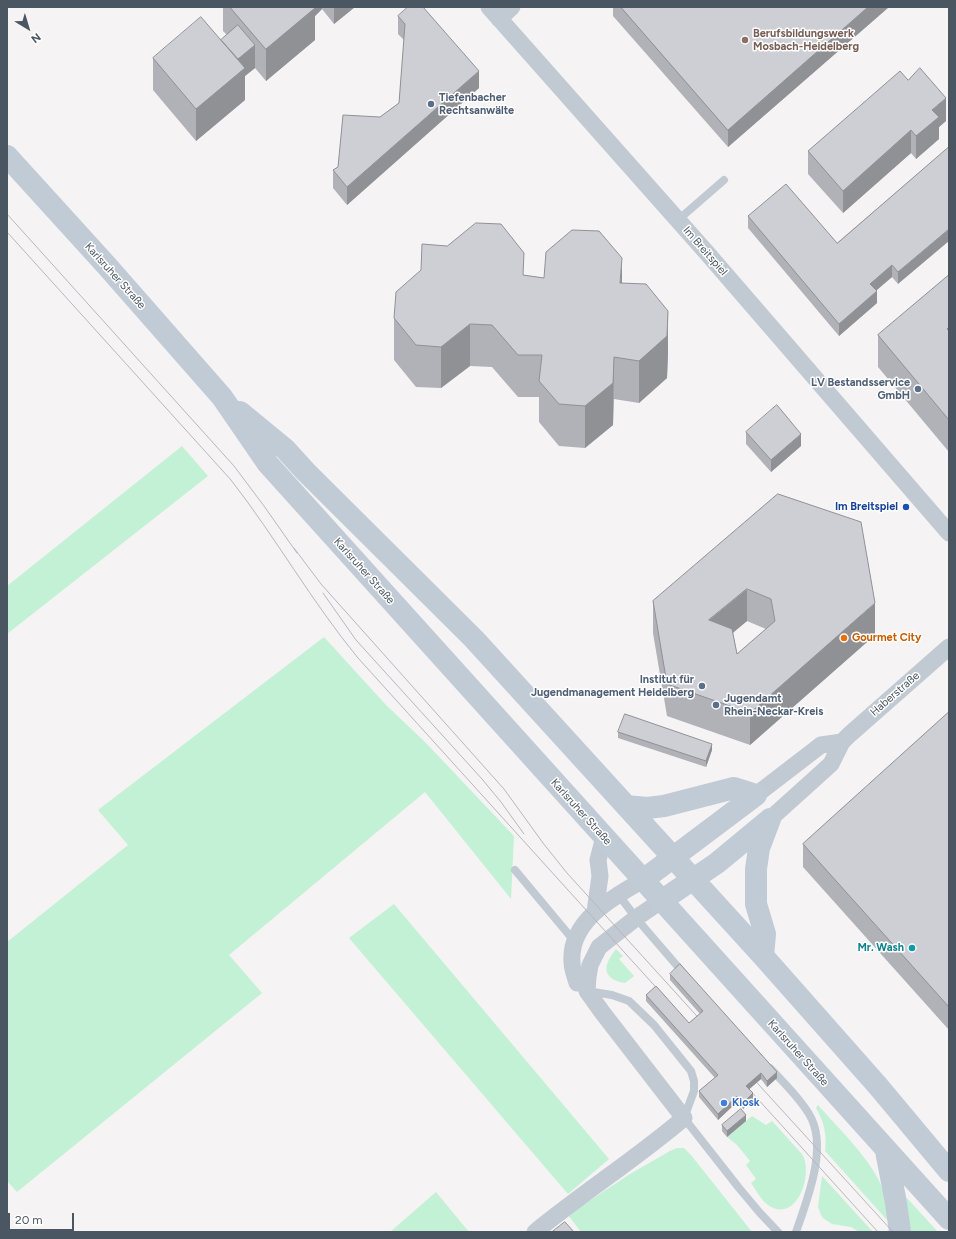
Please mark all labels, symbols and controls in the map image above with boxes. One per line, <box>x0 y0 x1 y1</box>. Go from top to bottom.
north arrow <box>8 8 48 48</box>
place label: Berufsbildungswerk Mosbach-Heidelberg <box>753 27 859 53</box>
text: N <box>28 30 43 46</box>
marker: Berufsbildungswerk Mosbach-Heidelberg <box>740 35 750 45</box>
place label: Tiefenbacher Rechtsanwälte <box>439 91 514 117</box>
marker: Tiefenbacher Rechtsanwälte <box>426 99 436 109</box>
street label: Im Breitspiel <box>680 224 730 278</box>
street label: Karlsruher Straße <box>82 240 148 312</box>
place label: LV Bestandsservice GmbH <box>811 376 910 402</box>
marker: LV Bestandsservice GmbH <box>913 384 923 394</box>
place label: Im Breitspiel <box>835 500 898 514</box>
marker: Im Breitspiel <box>901 502 911 512</box>
street label: Karlsruher Straße <box>331 535 397 607</box>
place label: Gourmet City <box>852 631 921 645</box>
marker: Gourmet City <box>839 633 849 643</box>
street label: Haberstraße <box>868 669 922 719</box>
place label: Institut für Jugendmanagement Heidelberg <box>531 673 694 699</box>
marker: Institut für Jugendmanagement Heidelberg <box>697 681 707 691</box>
place label: Jugendamt Rhein-Neckar-Kreis <box>724 692 823 718</box>
marker: Jugendamt Rhein-Neckar-Kreis <box>711 700 721 710</box>
street label: Karlsruher Straße <box>548 776 614 848</box>
place label: Mr. Wash <box>857 941 904 955</box>
marker: Mr. Wash <box>907 943 917 953</box>
street label: Karlsruher Straße <box>765 1017 831 1089</box>
place label: Kiosk <box>732 1096 760 1110</box>
marker: Kiosk <box>719 1098 729 1108</box>
scale bar <box>10 1205 76 1231</box>
text: 20 m <box>15 1213 43 1227</box>

